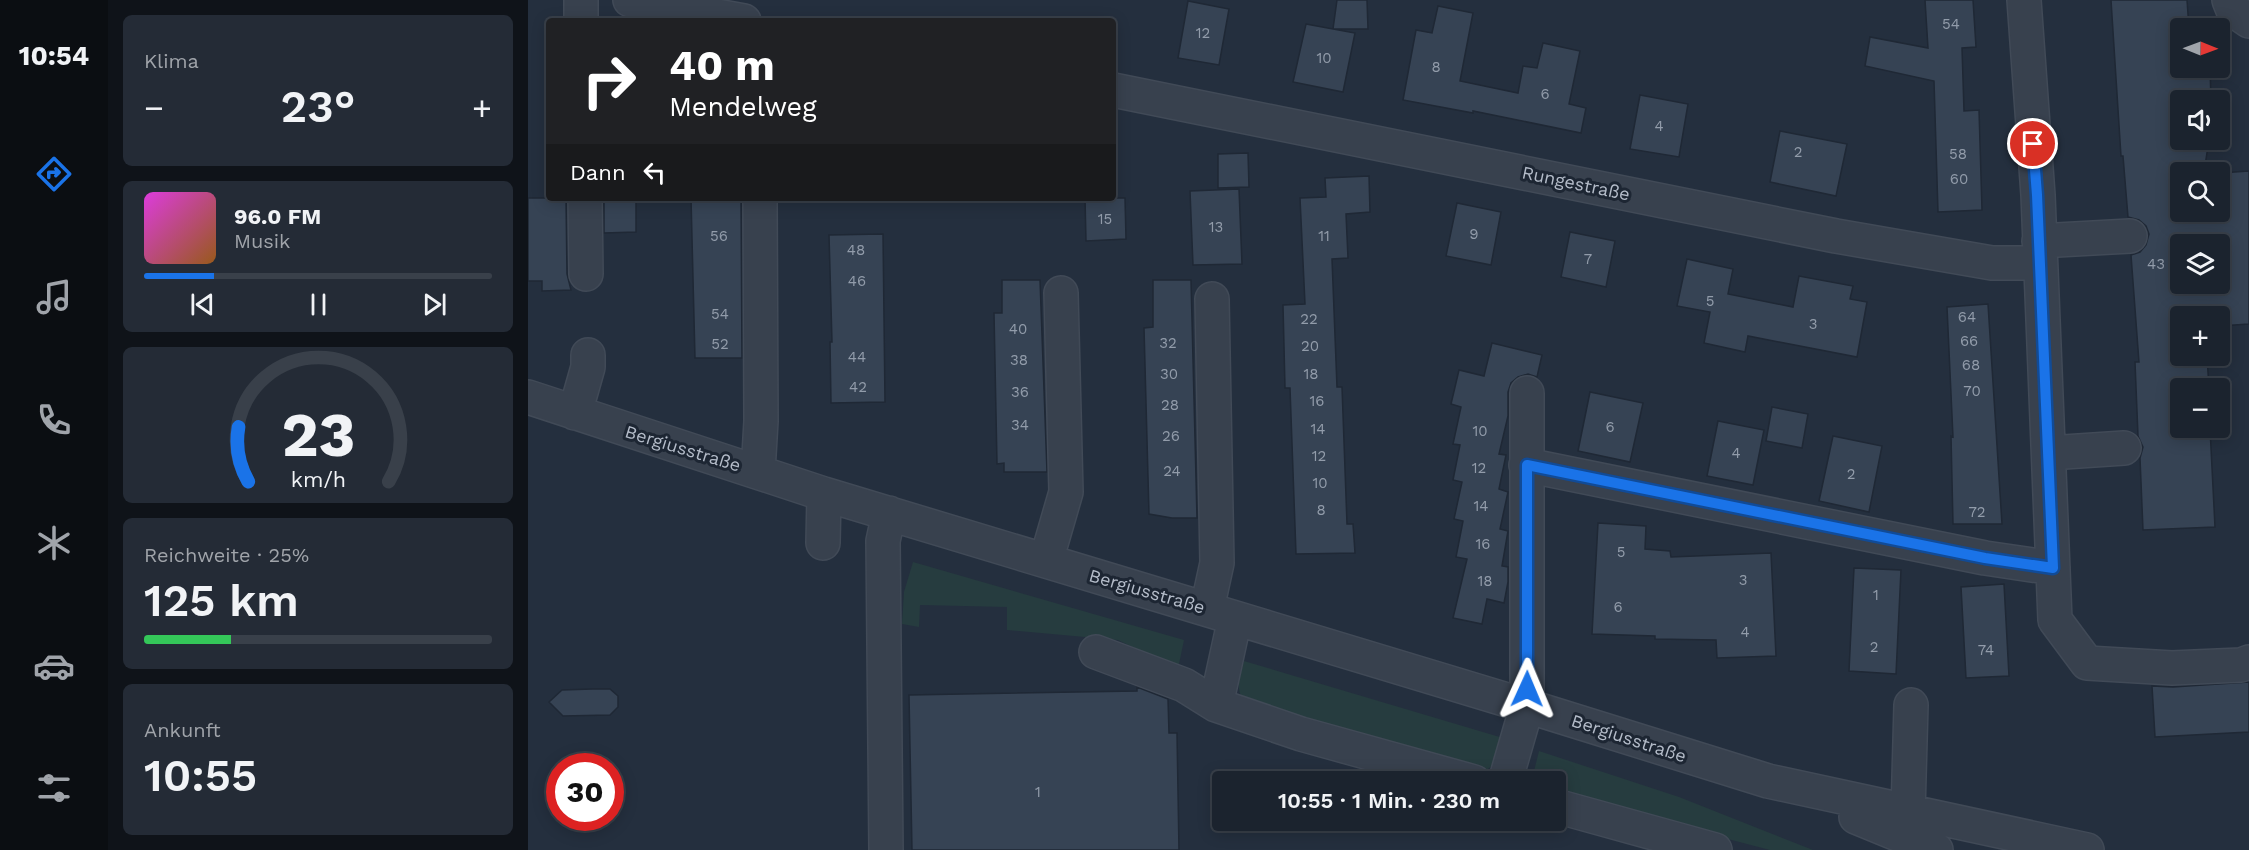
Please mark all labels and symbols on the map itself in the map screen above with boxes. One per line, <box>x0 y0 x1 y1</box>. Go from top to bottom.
house number: 54 <box>1942 15 1960 33</box>
north arrow <box>2170 18 2230 78</box>
house number: 12 <box>1196 24 1210 42</box>
house number: 10 <box>1316 49 1332 67</box>
house number: 8 <box>1431 58 1441 76</box>
house number: 6 <box>1540 85 1550 103</box>
house number: 4 <box>1654 117 1664 135</box>
pin <box>2007 118 2058 169</box>
house number: 2 <box>1794 143 1802 161</box>
house number: 58 <box>1949 145 1967 163</box>
street label: Rungestraße <box>1520 161 1632 205</box>
house number: 60 <box>1950 170 1968 188</box>
house number: 15 <box>1098 210 1112 228</box>
house number: 13 <box>1209 218 1223 236</box>
house number: 9 <box>1469 225 1479 243</box>
house number: 56 <box>710 227 728 245</box>
house number: 11 <box>1318 227 1330 245</box>
house number: 48 <box>847 241 865 259</box>
house number: 7 <box>1584 250 1592 268</box>
house number: 43 <box>2147 255 2165 273</box>
house number: 46 <box>848 272 866 290</box>
house number: 5 <box>1706 292 1714 310</box>
house number: 54 <box>711 305 729 323</box>
house number: 64 <box>1958 308 1976 326</box>
house number: 22 <box>1300 310 1318 328</box>
house number: 3 <box>1809 315 1817 333</box>
house number: 40 <box>1009 320 1027 338</box>
house number: 66 <box>1960 332 1978 350</box>
house number: 32 <box>1159 334 1177 352</box>
house number: 52 <box>711 335 729 353</box>
house number: 20 <box>1301 337 1319 355</box>
house number: 44 <box>848 348 866 366</box>
house number: 38 <box>1010 351 1028 369</box>
house number: 68 <box>1962 356 1980 374</box>
house number: 30 <box>1160 365 1178 383</box>
house number: 18 <box>1303 365 1319 383</box>
house number: 42 <box>849 378 867 396</box>
house number: 70 <box>1963 382 1981 400</box>
house number: 36 <box>1011 383 1029 401</box>
house number: 16 <box>1310 392 1324 410</box>
house number: 28 <box>1161 396 1179 414</box>
house number: 34 <box>1011 416 1029 434</box>
house number: 6 <box>1605 418 1615 436</box>
street label: Bergiusstraße <box>623 420 743 476</box>
house number: 14 <box>1310 420 1326 438</box>
house number: 10 <box>1472 422 1488 440</box>
house number: 26 <box>1162 427 1180 445</box>
house number: 4 <box>1731 444 1741 462</box>
house number: 12 <box>1312 447 1326 465</box>
house number: 12 <box>1472 459 1486 477</box>
house number: 24 <box>1163 462 1181 480</box>
house number: 2 <box>1847 465 1855 483</box>
house number: 10 <box>1312 474 1328 492</box>
house number: 14 <box>1473 497 1489 515</box>
house number: 8 <box>1316 501 1326 519</box>
house number: 72 <box>1968 503 1986 521</box>
house number: 16 <box>1476 535 1490 553</box>
house number: 5 <box>1617 543 1625 561</box>
street label: Bergiusstraße <box>1087 564 1207 618</box>
house number: 3 <box>1739 571 1747 589</box>
house number: 18 <box>1477 572 1493 590</box>
house number: 1 <box>1873 586 1879 604</box>
house number: 6 <box>1613 598 1623 616</box>
house number: 4 <box>1740 623 1750 641</box>
house number: 2 <box>1870 638 1878 656</box>
house number: 74 <box>1978 641 1994 659</box>
position arrow <box>1495 657 1559 721</box>
street label: Bergiusstraße <box>1569 710 1689 766</box>
speed limit sign: 30 <box>546 753 624 831</box>
house number: 1 <box>1035 783 1041 801</box>

